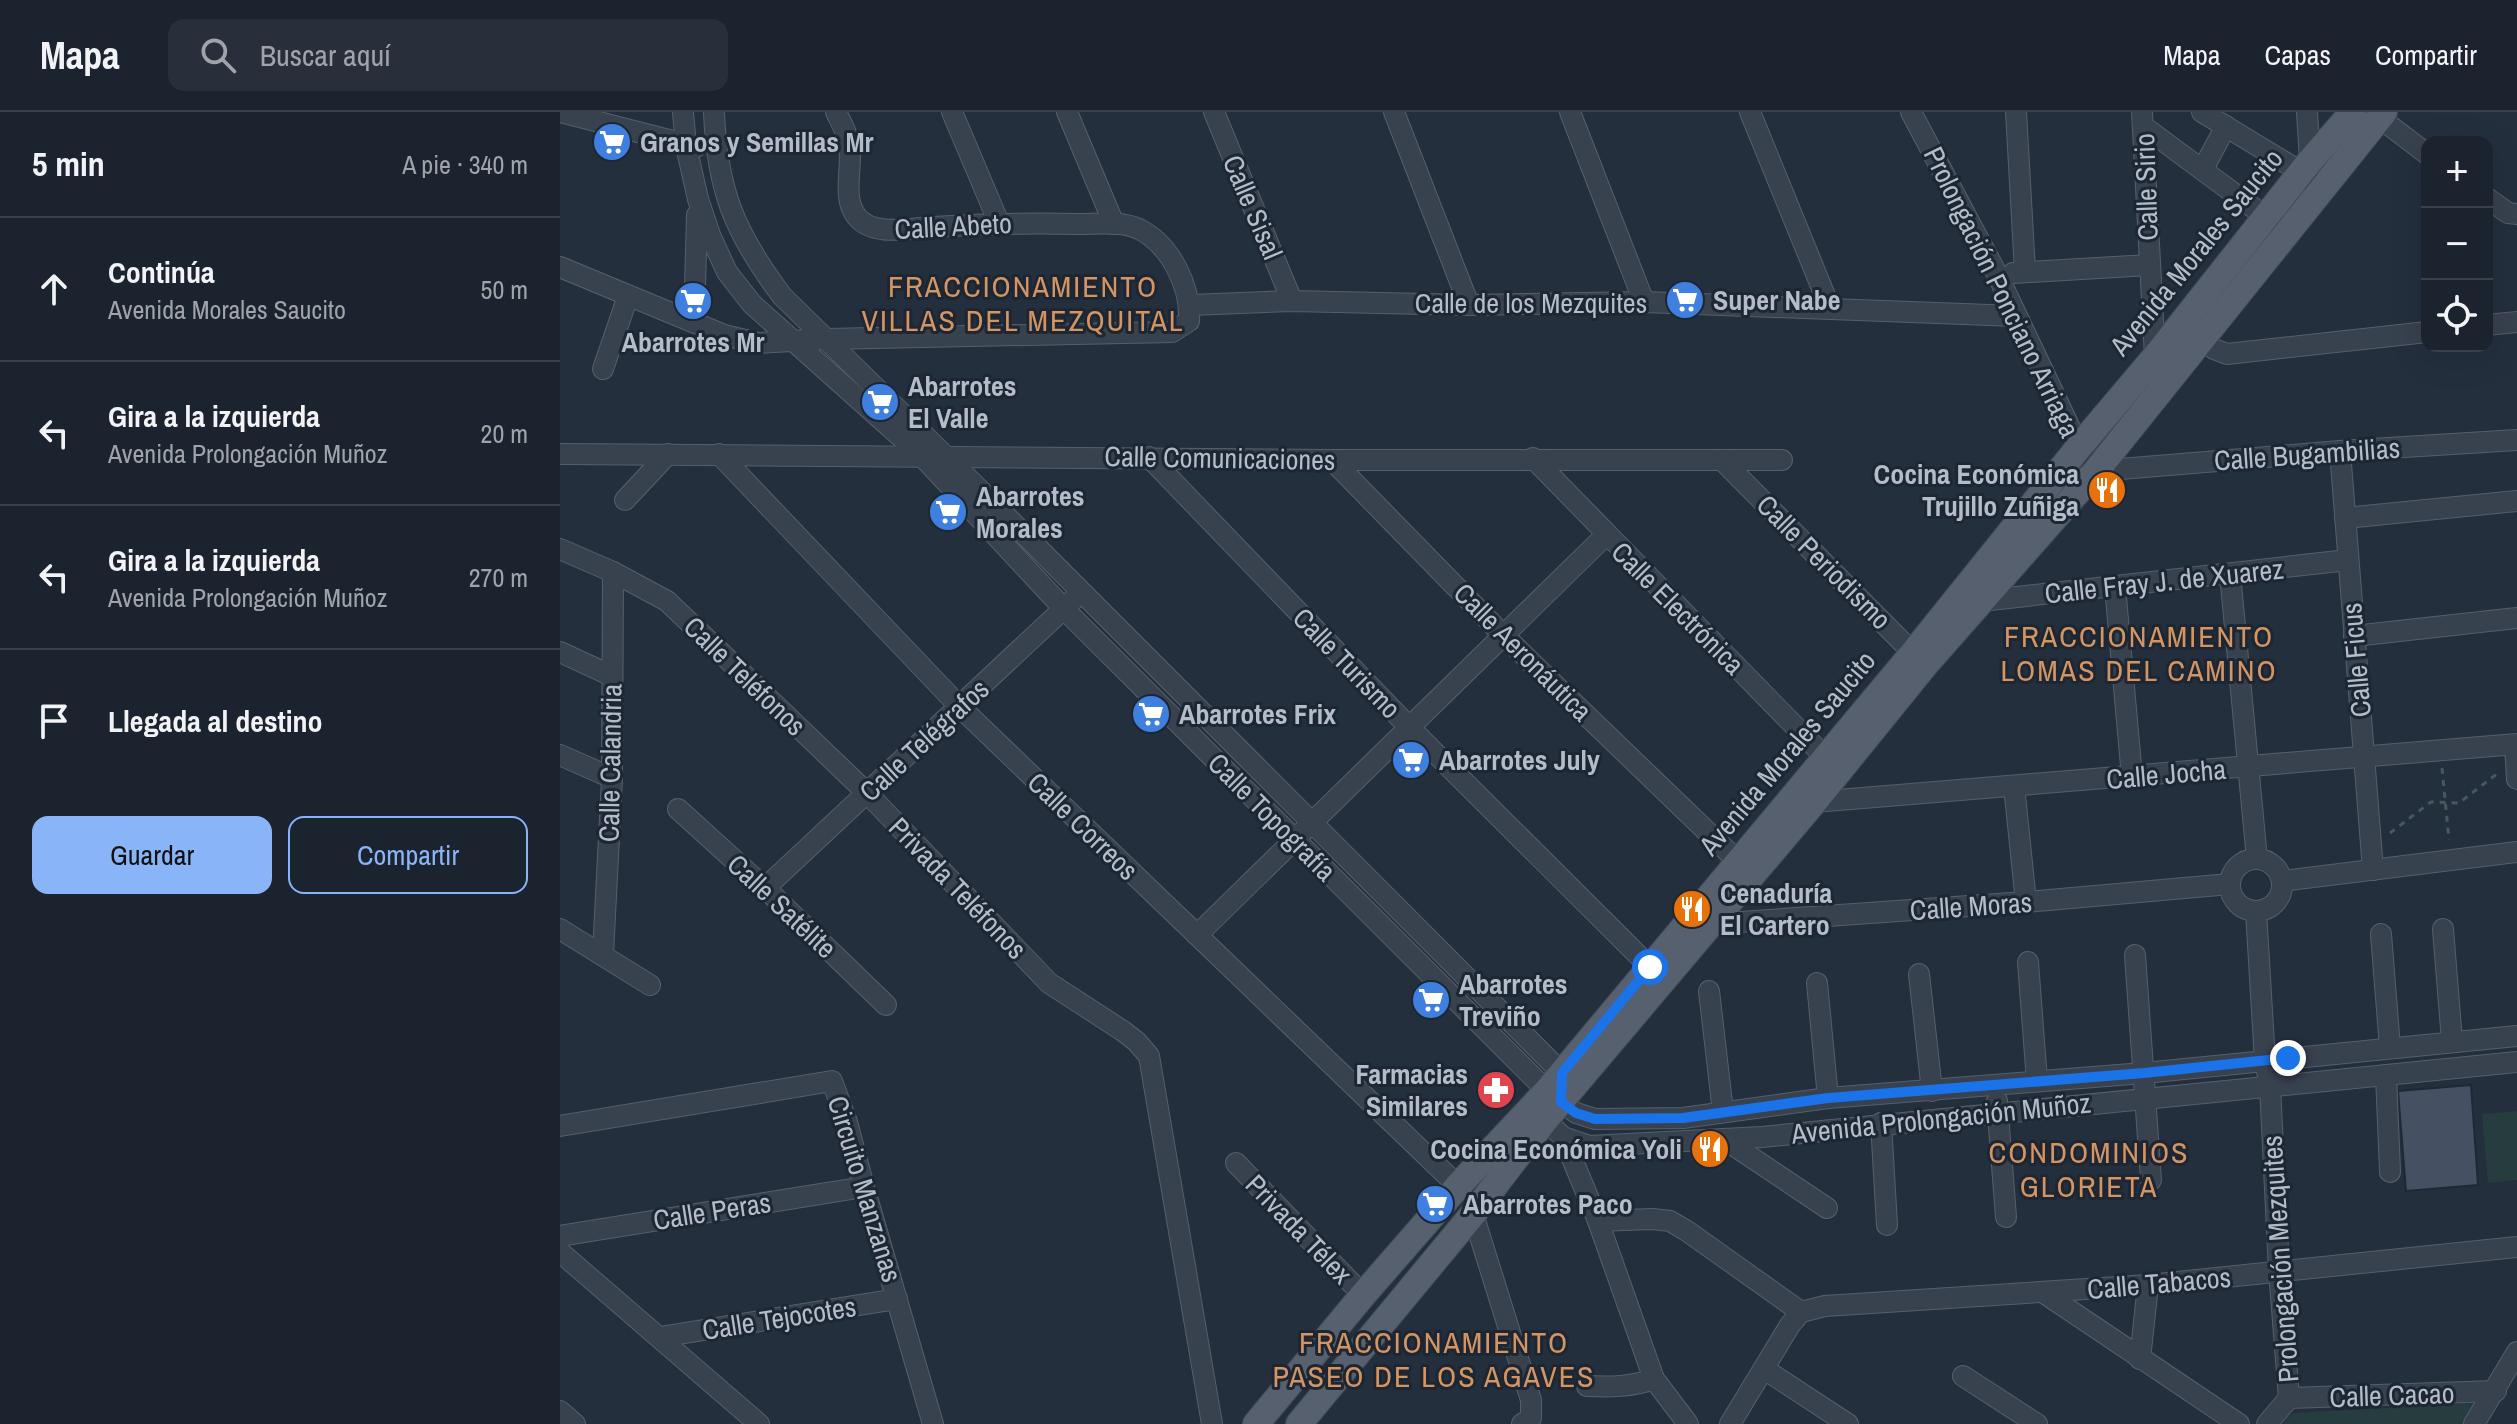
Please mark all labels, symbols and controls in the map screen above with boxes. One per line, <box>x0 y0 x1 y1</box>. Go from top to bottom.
search box <box>168 19 728 91</box>
text: Mapa <box>40 30 120 81</box>
icon: search <box>196 33 240 77</box>
text: Buscar aquí <box>260 35 391 75</box>
text: Mapa <box>2163 36 2221 74</box>
text: Capas <box>2265 36 2331 74</box>
text: Compartir <box>2375 36 2477 74</box>
supermarket icon: Granos y Semillas Mr <box>591 121 633 163</box>
place label: Granos y Semillas Mr <box>640 123 874 161</box>
street label: Calle Sirio <box>2125 133 2167 241</box>
map controls <box>2421 136 2493 352</box>
button: + <box>2421 136 2493 208</box>
street label: Prolongación Ponciano Arriaga <box>1915 140 2089 444</box>
text: 5 min <box>32 141 105 187</box>
street label: Avenida Morales Saucito <box>2100 141 2291 364</box>
text: A pie · 340 m <box>402 147 528 182</box>
street label: Calle Sisal <box>1214 149 1292 265</box>
street label: Calle Abeto <box>893 204 1013 248</box>
button: − <box>2421 208 2493 280</box>
text: Continúa <box>108 252 215 292</box>
district label: FRACCIONAMIENTO VILLAS DEL MEZQUITAL <box>861 266 1185 340</box>
icon: ahead <box>32 267 76 311</box>
text: 50 m <box>481 272 528 307</box>
supermarket icon: Super Nabe <box>1664 279 1706 321</box>
supermarket icon: Abarrotes Mr <box>672 280 714 322</box>
button: locate <box>2421 280 2493 352</box>
place label: Super Nabe <box>1713 281 1841 319</box>
street label: Calle de los Mezquites <box>1415 284 1647 322</box>
text: Avenida Morales Saucito <box>108 292 346 327</box>
place label: Abarrotes Mr <box>622 323 765 361</box>
place label: Abarrotes El Valle <box>908 367 1016 437</box>
supermarket icon: Abarrotes El Valle <box>859 381 901 423</box>
text: Gira a la izquierda <box>108 396 320 436</box>
icon: left <box>32 411 76 455</box>
text: 20 m <box>481 416 528 451</box>
street label: Calle Bugambilias <box>2213 429 2401 479</box>
text: Avenida Prolongación Muñoz <box>108 436 387 471</box>
street label: Calle Comunicaciones <box>1104 437 1336 479</box>
place label: Cocina Económica Trujillo Zuñiga <box>1874 455 2079 525</box>
restaurant icon: Cocina Económica Trujillo Zuñiga <box>2086 469 2128 511</box>
place label: Abarrotes Morales <box>976 477 1084 547</box>
street label: Calle Periodismo <box>1748 486 1900 638</box>
supermarket icon: Abarrotes Morales <box>927 491 969 533</box>
street label: Calle Electrónica <box>1603 533 1753 683</box>
text: Gira a la izquierda <box>108 540 320 580</box>
street label: Calle Fray J. de Xuarez <box>2043 550 2285 612</box>
icon: left <box>32 555 76 599</box>
text: 270 m <box>469 560 528 595</box>
street label: Calle Aeronáutica <box>1445 574 1601 730</box>
text: Avenida Prolongación Muñoz <box>108 580 387 615</box>
street label: Calle Turismo <box>1285 599 1409 727</box>
street label: Calle Ficus <box>2332 601 2380 719</box>
street label: Calle Teléfonos <box>675 608 815 744</box>
district label: FRACCIONAMIENTO LOMAS DEL CAMINO <box>2000 616 2278 690</box>
street label: Avenida Morales Saucito <box>1689 643 1884 864</box>
street label: Calle Telégrafos <box>851 670 997 810</box>
street label: Calle Calandria <box>590 683 630 842</box>
supermarket icon: Abarrotes Frix <box>1130 693 1172 735</box>
place label: Abarrotes Frix <box>1179 695 1336 733</box>
icon: arrive <box>32 699 76 743</box>
text: Llegada al destino <box>108 701 323 741</box>
supermarket icon: Abarrotes July <box>1390 739 1432 781</box>
place label: Abarrotes July <box>1439 741 1600 779</box>
street label: Calle Topografía <box>1200 745 1345 890</box>
street label: Calle Jocha <box>2105 750 2228 798</box>
street label: Calle Correos <box>1019 764 1147 888</box>
street label: Privada Teléfonos <box>881 809 1035 967</box>
button: Guardar <box>32 816 272 894</box>
button: Compartir <box>288 816 528 894</box>
street label: Calle Satélite <box>719 846 845 966</box>
place label: Cenaduría El Cartero <box>1720 874 1833 944</box>
street label: Calle Moras <box>1909 883 2033 929</box>
restaurant icon: Cenaduría El Cartero <box>1671 888 1713 930</box>
route start <box>1632 949 1668 985</box>
place label: Abarrotes Treviño <box>1459 965 1567 1035</box>
supermarket icon: Abarrotes Treviño <box>1410 979 1452 1021</box>
route end <box>2270 1040 2306 1076</box>
place label: Farmacias Similares <box>1356 1055 1468 1125</box>
pharmacy icon: Farmacias Similares <box>1475 1069 1517 1111</box>
street label: Avenida Prolongación Muñoz <box>1788 1083 2093 1153</box>
street label: Circuito Manzanas <box>819 1091 911 1287</box>
restaurant icon: Cocina Económica Yoli <box>1689 1128 1731 1170</box>
place label: Cocina Económica Yoli <box>1430 1130 1682 1168</box>
district label: CONDOMINIOS GLORIETA <box>1988 1132 2190 1206</box>
street label: Prolongación Mezquites <box>2252 1134 2308 1384</box>
street label: Privada Télex <box>1237 1166 1361 1292</box>
street label: Calle Peras <box>650 1183 774 1239</box>
supermarket icon: Abarrotes Paco <box>1414 1183 1456 1225</box>
place label: Abarrotes Paco <box>1463 1185 1633 1223</box>
street label: Calle Tabacos <box>2085 1258 2233 1308</box>
street label: Calle Tejocotes <box>699 1287 859 1349</box>
district label: FRACCIONAMIENTO PASEO DE LOS AGAVES <box>1273 1322 1595 1396</box>
street label: Calle Cacao <box>2329 1374 2455 1416</box>

